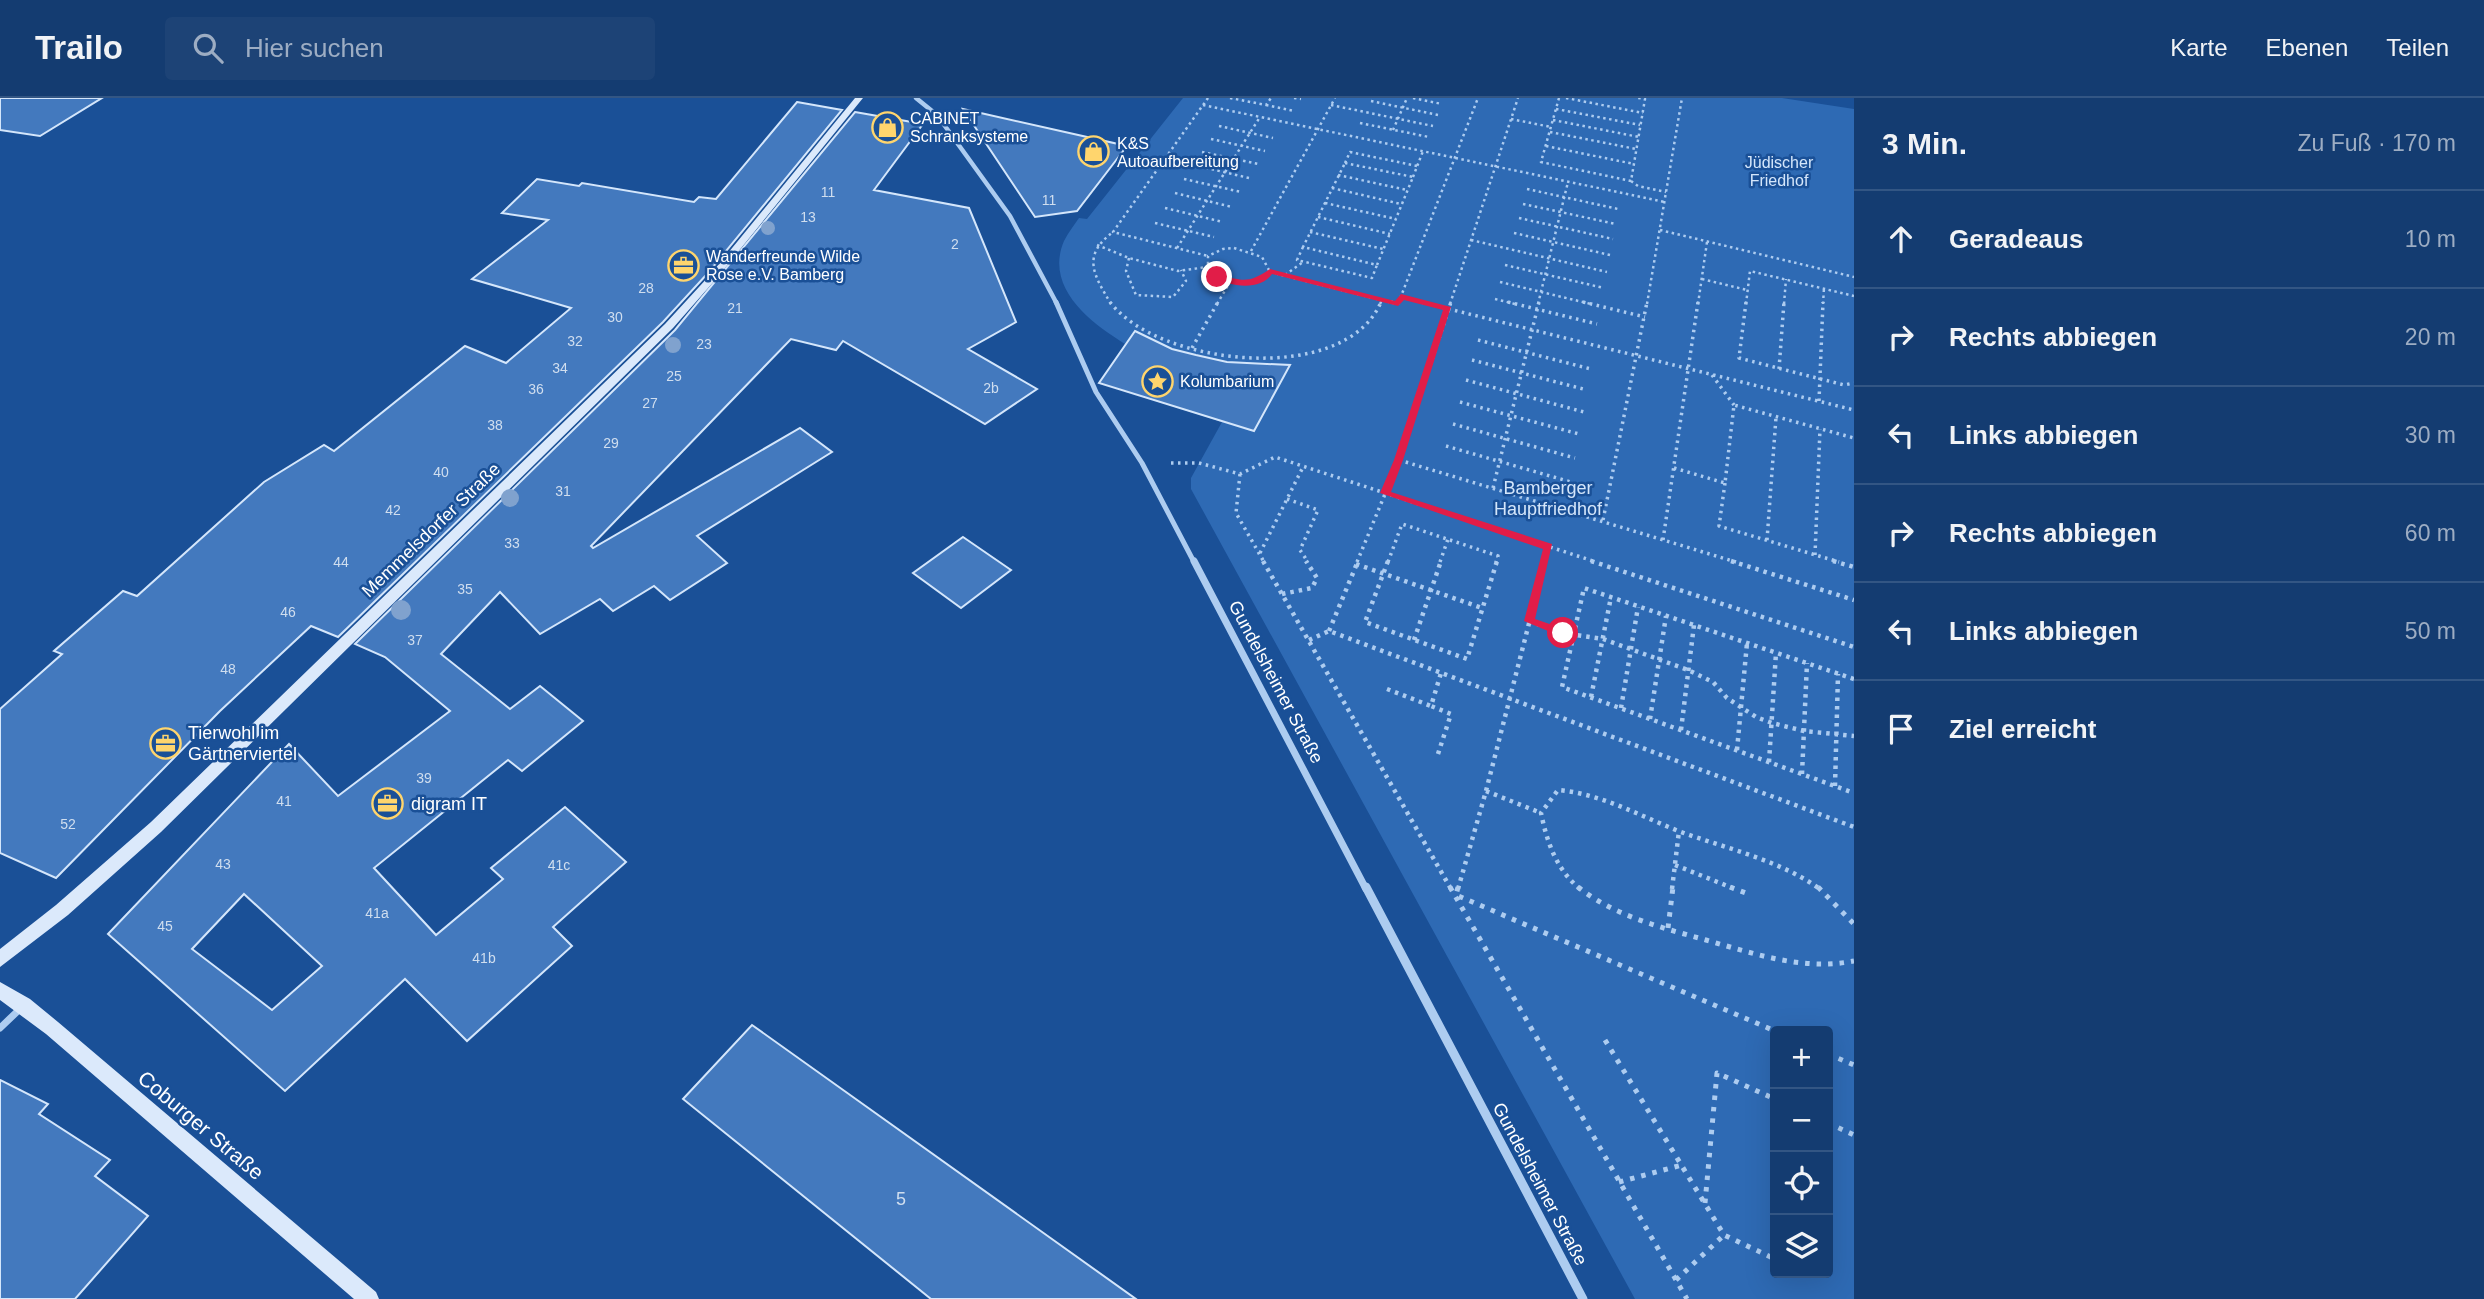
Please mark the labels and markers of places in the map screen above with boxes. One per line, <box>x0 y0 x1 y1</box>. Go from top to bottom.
shop icon: CABINET Schranksysteme <box>870 110 904 144</box>
place label: CABINET Schranksysteme <box>910 110 1028 145</box>
shop icon: K&S Autoaufbereitung <box>1077 135 1111 169</box>
place label: K&S Autoaufbereitung <box>1117 135 1239 170</box>
office icon: Wanderfreunde Wilde Rose e.V. Bamberg <box>666 248 700 282</box>
place label: Wanderfreunde Wilde Rose e.V. Bamberg <box>706 248 860 283</box>
place icon: Kolumbarium <box>1140 364 1174 398</box>
place label: Kolumbarium <box>1180 373 1274 390</box>
place label: Tierwohl im Gärtnerviertel <box>188 723 297 764</box>
office icon: Tierwohl im Gärtnerviertel <box>148 726 182 760</box>
office icon: digram IT <box>371 787 405 821</box>
place label: digram IT <box>411 794 487 814</box>

